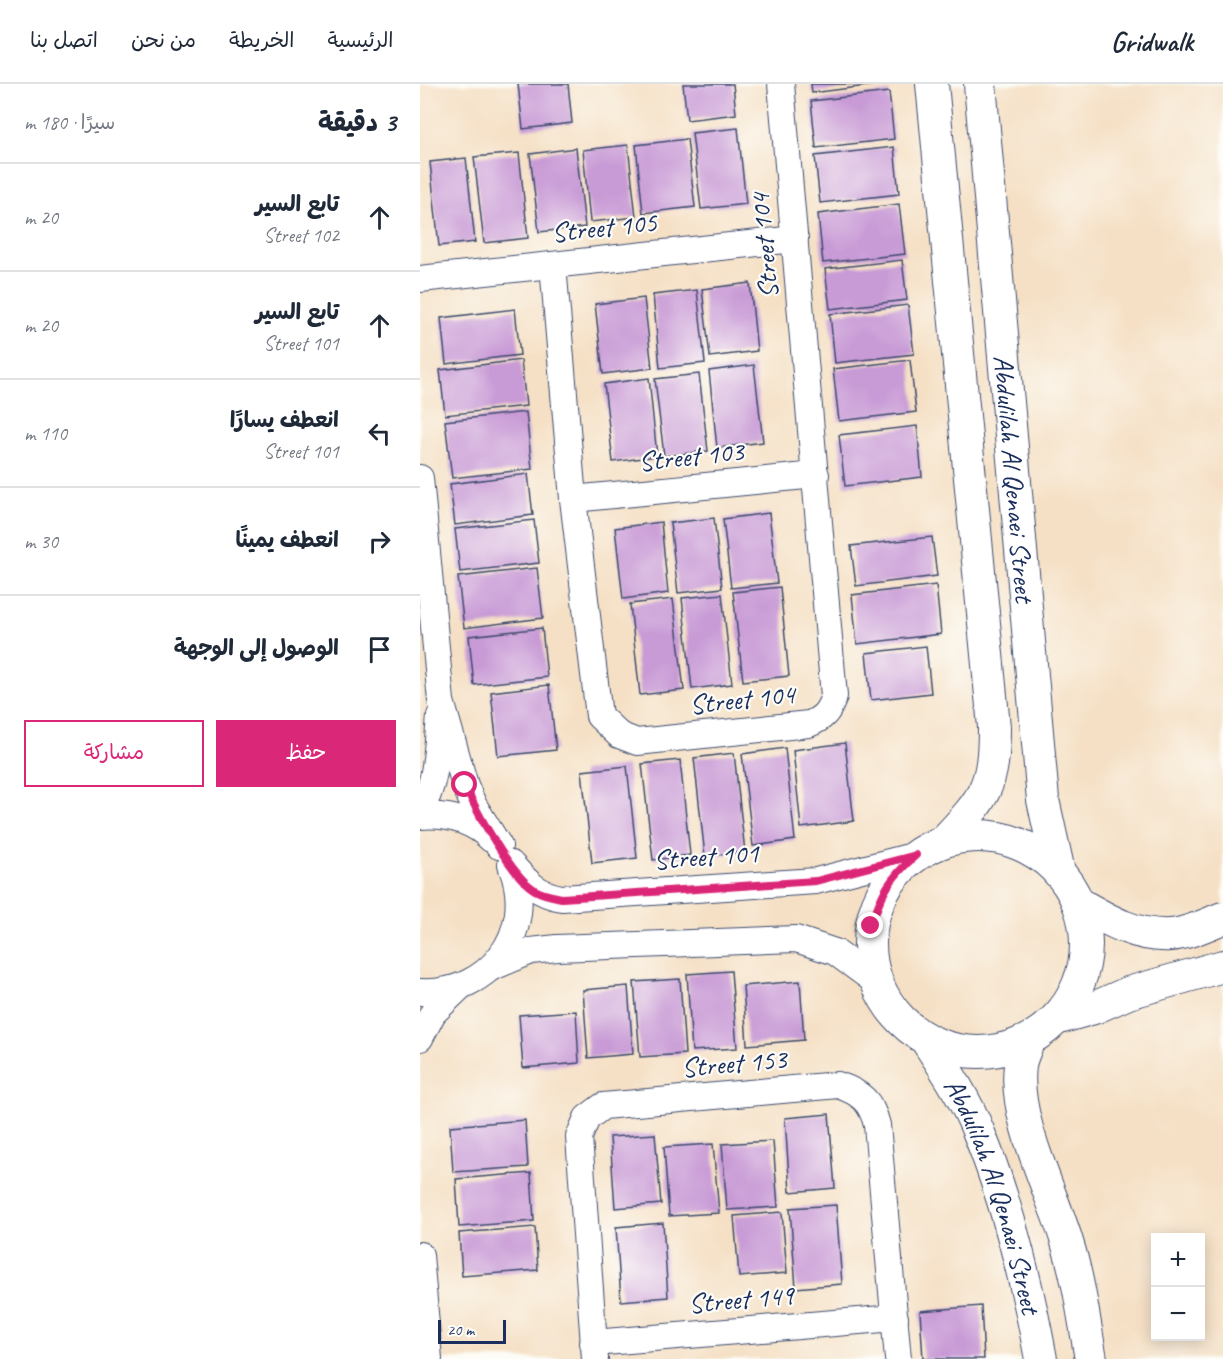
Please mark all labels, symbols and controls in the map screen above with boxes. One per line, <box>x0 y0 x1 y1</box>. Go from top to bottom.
text: Gridwalk <box>1111 24 1193 59</box>
text: اتصل بنا <box>30 27 98 53</box>
text: من نحن <box>131 27 196 53</box>
text: الخريطة <box>229 27 295 53</box>
text: الرئيسية <box>328 27 393 53</box>
text: 3 دقيقة <box>318 106 396 139</box>
text: سيرًا · 180 m <box>24 110 115 135</box>
text: تابع السير <box>255 190 339 218</box>
street label: Street 104 <box>742 190 786 300</box>
icon: ahead <box>363 201 396 234</box>
street label: Street 105 <box>550 204 660 250</box>
text: 20 m <box>24 205 58 230</box>
text: Street 102 <box>264 223 339 248</box>
text: تابع السير <box>255 298 339 326</box>
icon: ahead <box>363 309 396 342</box>
text: 20 m <box>24 313 58 338</box>
text: Street 101 <box>264 331 339 356</box>
street label: Abdulilah Al Qenaei Street <box>986 354 1043 606</box>
text: انعطف يسارًا <box>230 406 339 434</box>
icon: left <box>363 417 396 450</box>
text: 110 m <box>24 421 67 446</box>
street label: Street 103 <box>637 433 748 479</box>
text: Street 101 <box>264 439 339 464</box>
icon: right <box>363 525 396 558</box>
text: انعطف يمينًا <box>235 526 339 554</box>
text: 30 m <box>24 529 58 554</box>
icon: arrive <box>363 633 396 666</box>
text: الوصول إلى الوجهة <box>174 634 339 662</box>
street label: Street 104 <box>688 676 799 722</box>
button: مشاركة <box>24 720 204 787</box>
button: حفظ <box>216 720 396 787</box>
route start <box>451 771 477 797</box>
street label: Street 101 <box>652 835 761 877</box>
route end <box>857 912 883 938</box>
street label: Street 153 <box>680 1041 790 1085</box>
street label: Abdulilah Al Qenaei Street <box>937 1071 1050 1319</box>
map controls <box>1151 1233 1205 1341</box>
button: + <box>1151 1233 1205 1287</box>
street label: Street 149 <box>687 1277 797 1321</box>
button: − <box>1151 1287 1205 1341</box>
scale bar <box>438 1317 506 1344</box>
text: 20 m <box>447 1320 474 1340</box>

